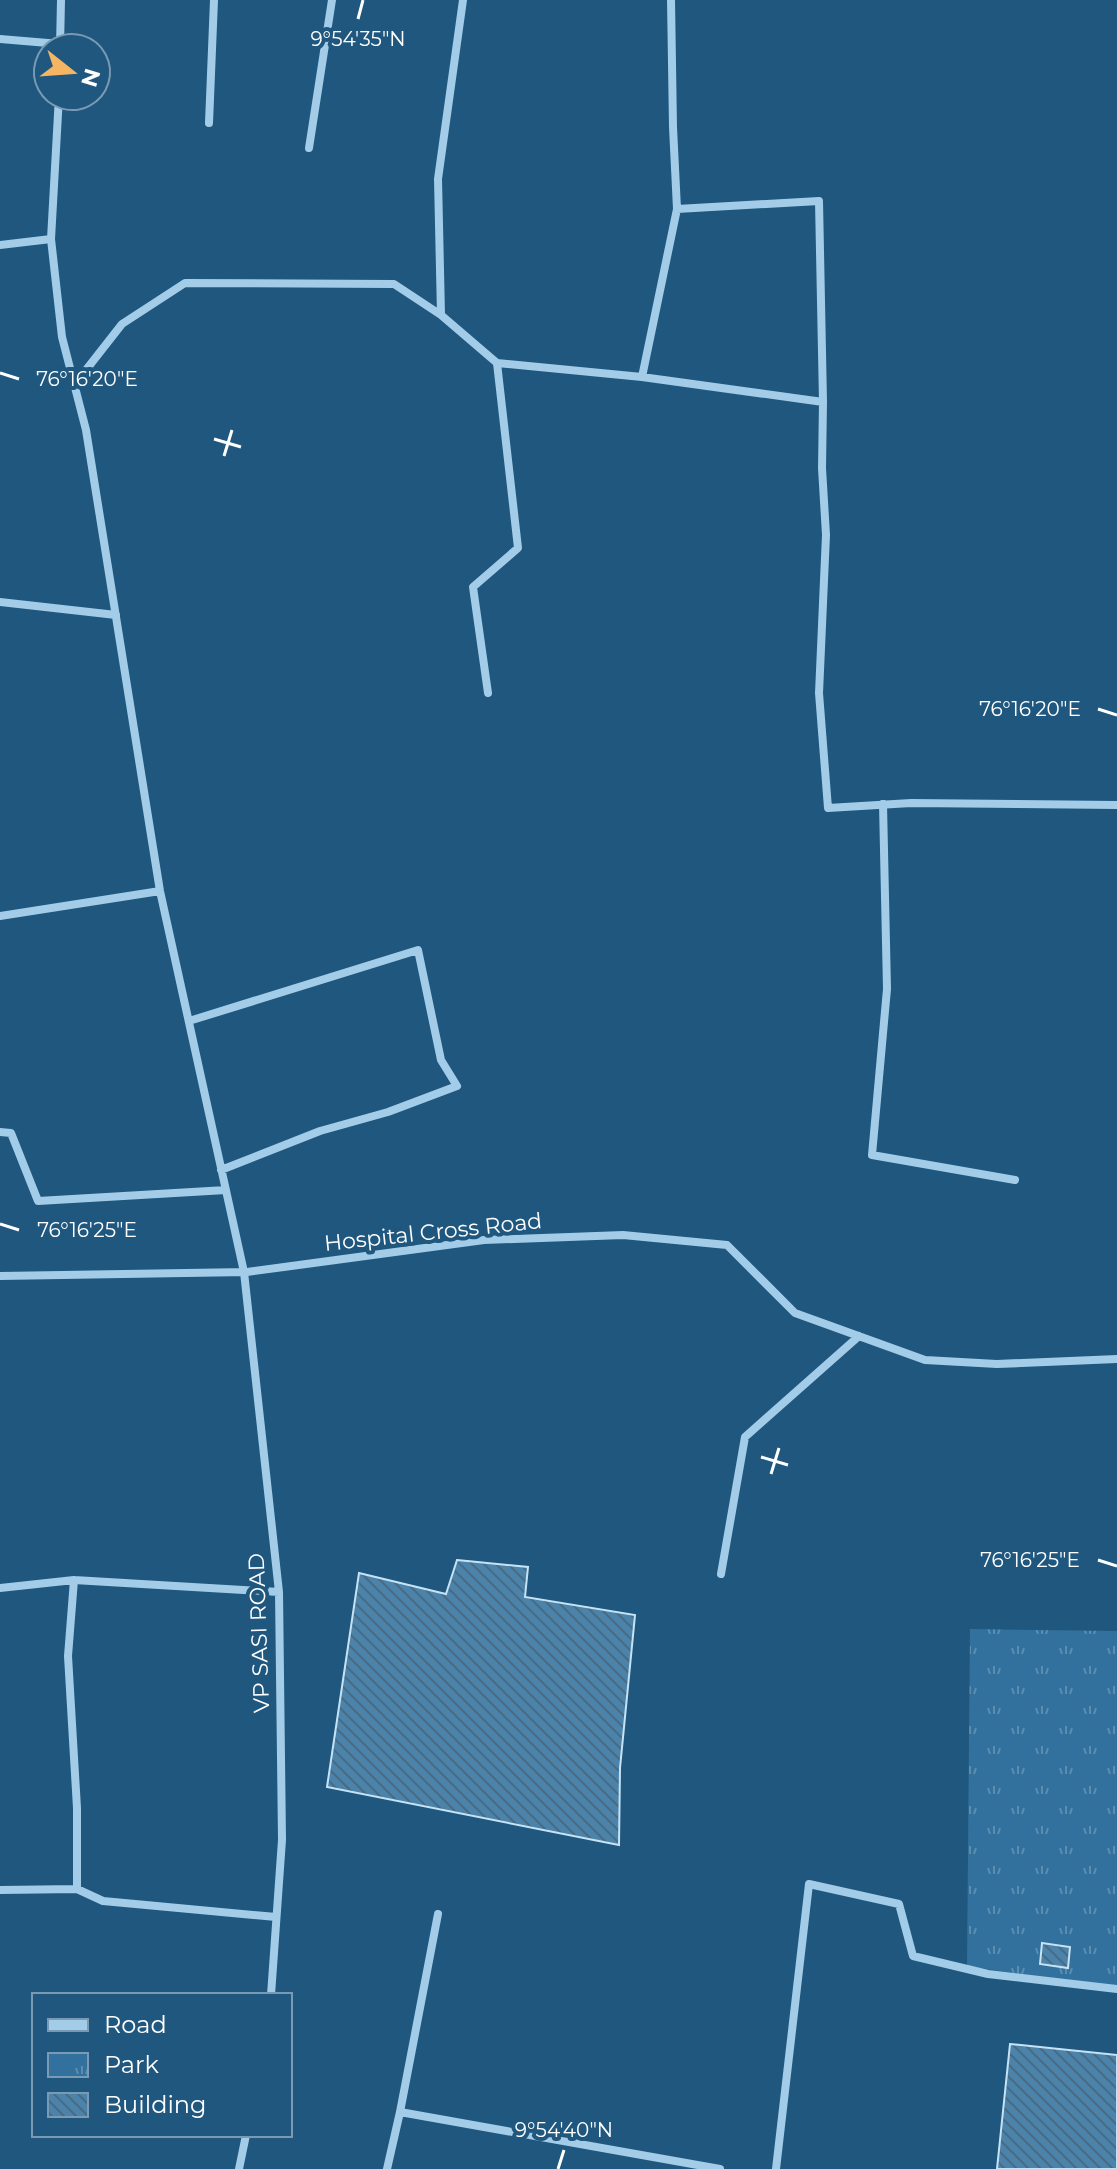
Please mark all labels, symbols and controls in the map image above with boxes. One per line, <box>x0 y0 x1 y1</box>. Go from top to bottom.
text: 9°54'35"N <box>310 27 406 51</box>
north arrow <box>32 32 112 112</box>
text: N <box>75 65 106 90</box>
text: 76°16'20"E <box>36 367 138 391</box>
text: 76°16'20"E <box>979 697 1081 721</box>
street label: Hospital Cross Road <box>323 1207 543 1257</box>
text: 76°16'25"E <box>37 1218 137 1242</box>
text: 76°16'25"E <box>980 1548 1080 1572</box>
street label: VP SASI ROAD <box>243 1553 275 1713</box>
legend <box>32 1993 292 2137</box>
text: Road <box>104 2010 167 2039</box>
text: Park <box>104 2050 159 2079</box>
text: Building <box>104 2090 207 2119</box>
text: 9°54'40"N <box>515 2118 613 2142</box>

